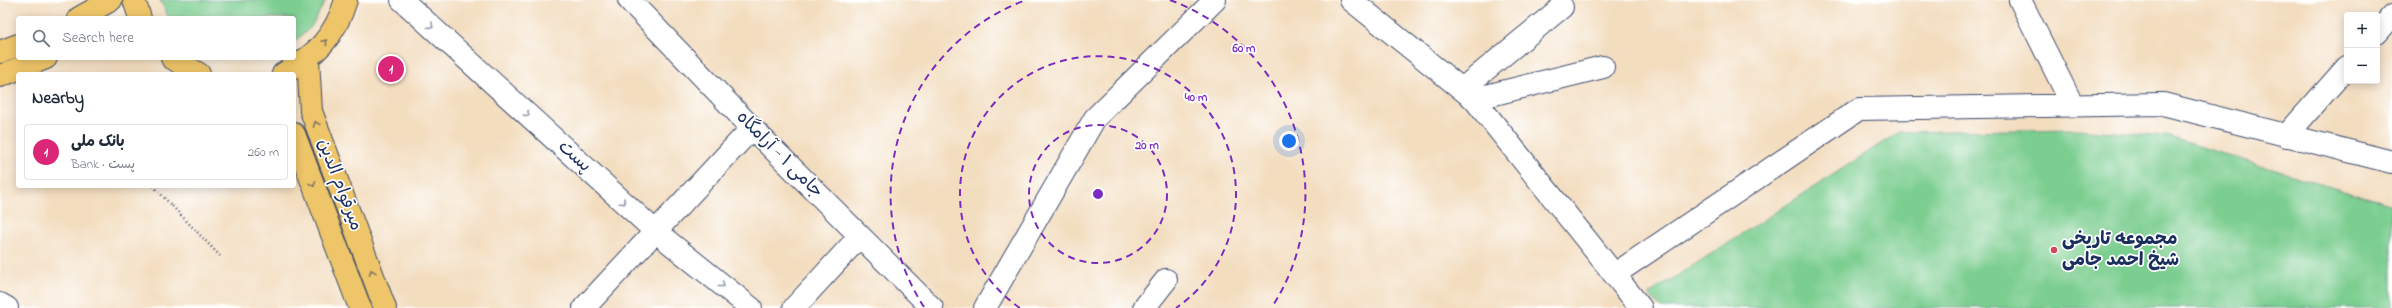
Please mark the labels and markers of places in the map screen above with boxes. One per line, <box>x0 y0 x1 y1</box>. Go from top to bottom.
pin: 1 <box>378 54 404 84</box>
centre of rings <box>1091 187 1105 201</box>
place label: مجموعه تاریخی شیخ احمد جامی <box>2062 227 2179 274</box>
marker: مجموعه تاریخی شیخ احمد جامی <box>2049 245 2059 255</box>

